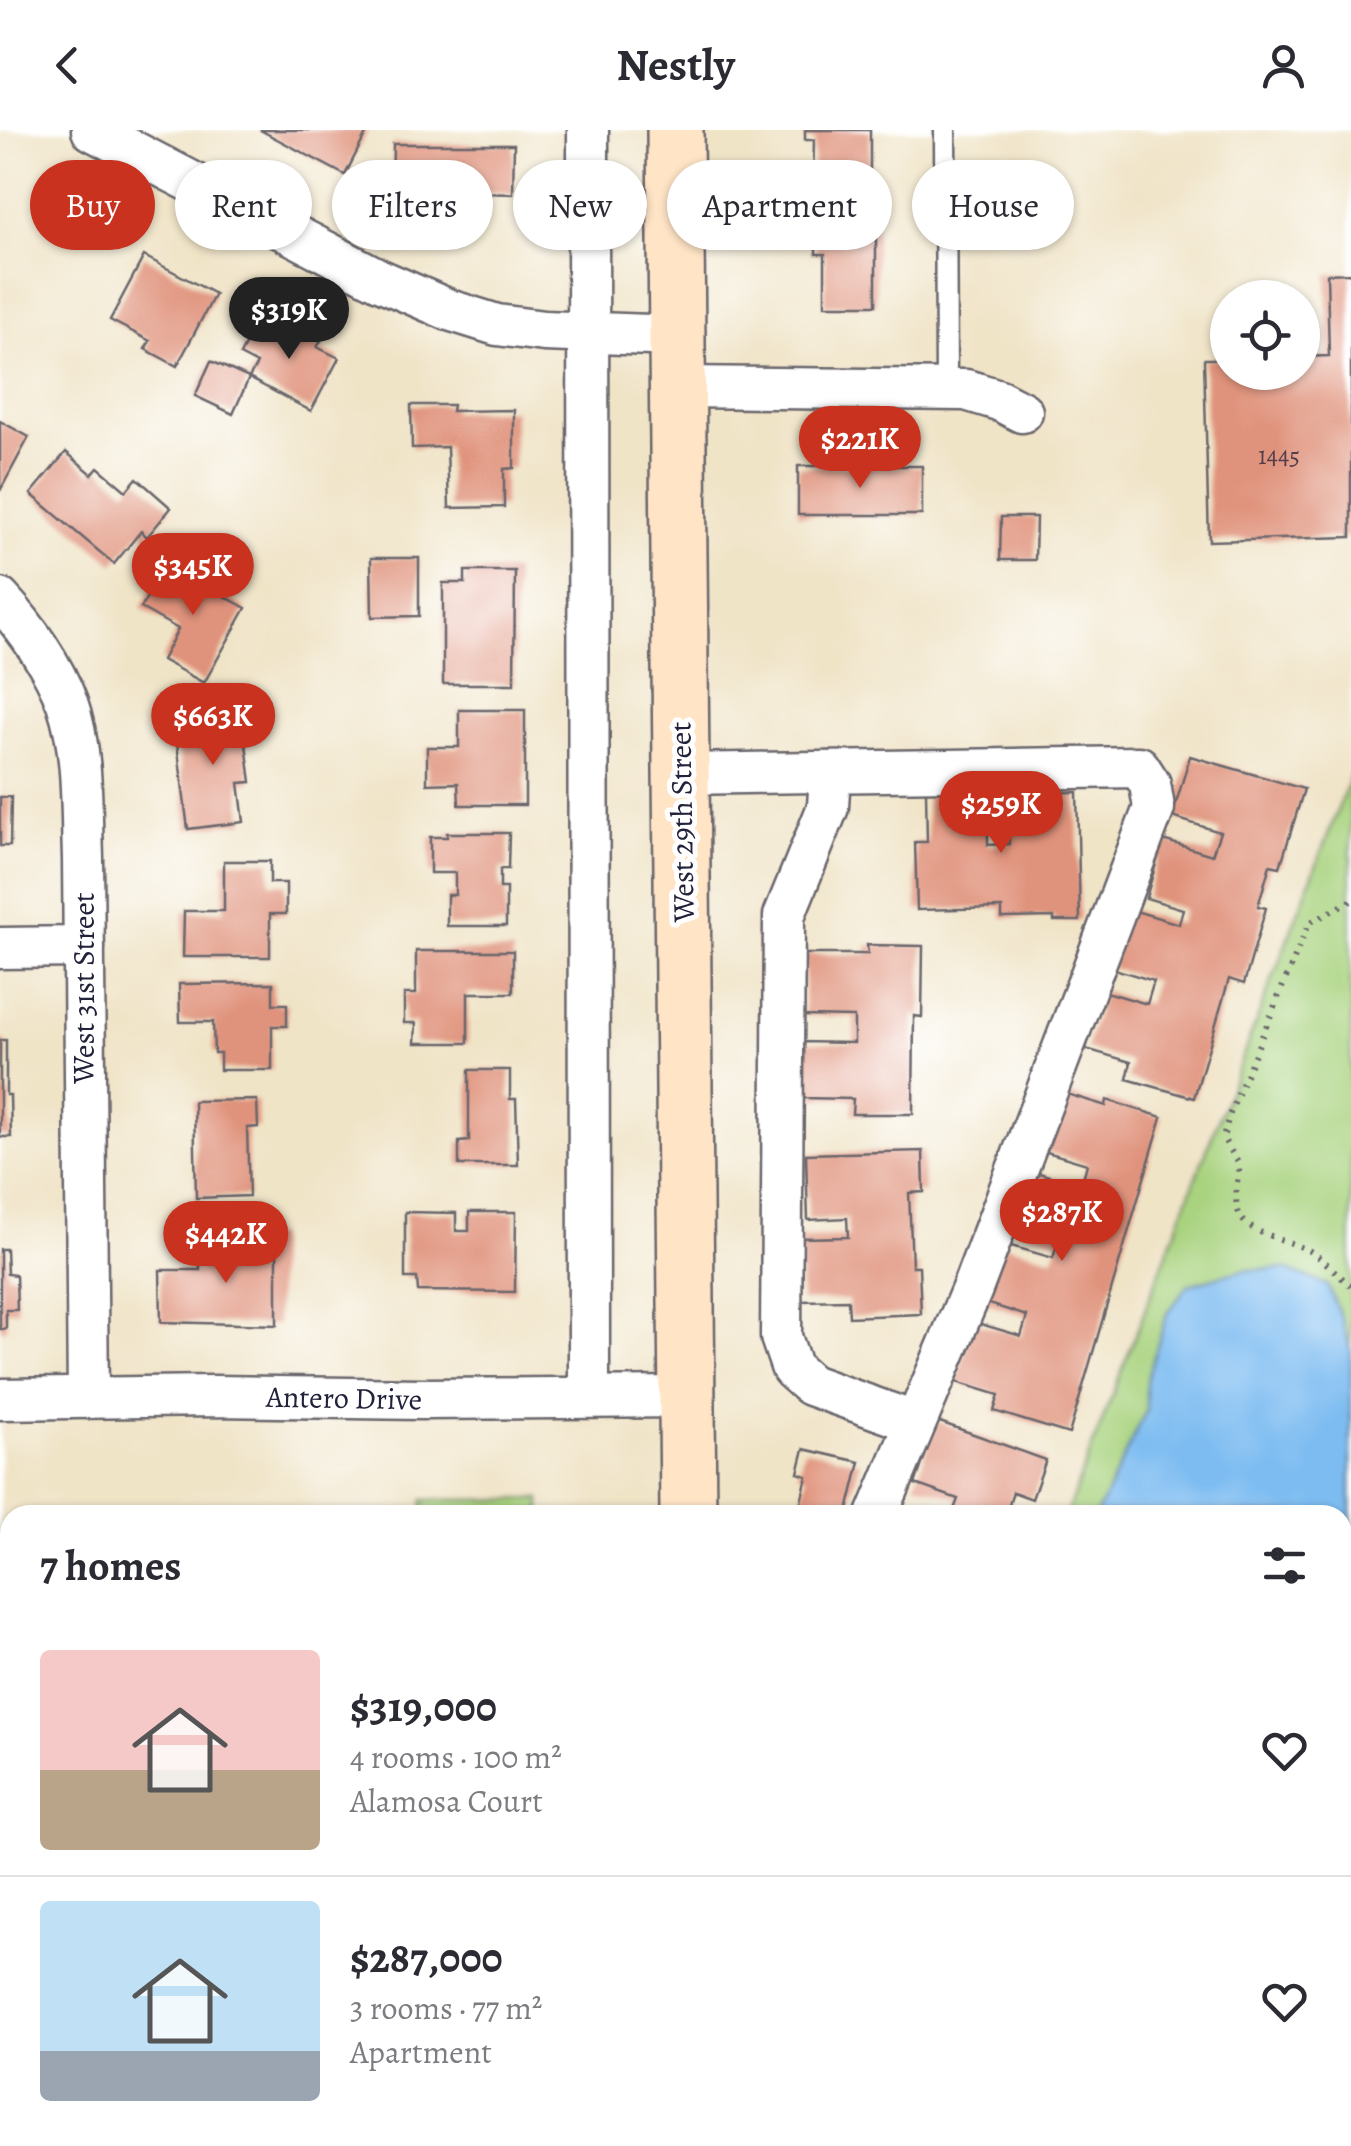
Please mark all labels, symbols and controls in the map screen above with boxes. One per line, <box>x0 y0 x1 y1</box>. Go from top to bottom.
text: Nestly <box>616 34 735 96</box>
icon: back <box>40 38 95 93</box>
icon: person <box>1256 38 1311 93</box>
chip: Buy <box>30 160 155 250</box>
chip: Rent <box>175 160 312 250</box>
chip: Filters <box>332 160 493 250</box>
chip: New <box>513 160 647 250</box>
chip: Apartment <box>667 160 892 250</box>
chip: House <box>912 160 1074 250</box>
pin: $319K <box>219 277 359 362</box>
map controls <box>1210 280 1320 390</box>
button: locate <box>1210 280 1320 390</box>
text: $319K <box>251 287 327 331</box>
pin: $221K <box>790 406 930 491</box>
text: $221K <box>821 416 899 460</box>
house number: 1445 <box>1258 439 1300 473</box>
pin: $345K <box>123 533 263 618</box>
text: $345K <box>154 543 232 587</box>
pin: $663K <box>143 683 283 768</box>
text: $663K <box>173 693 253 737</box>
street label: West 29th Street <box>660 721 704 924</box>
pin: $259K <box>931 771 1071 856</box>
text: $259K <box>961 781 1041 825</box>
street label: West 31st Street <box>64 892 104 1085</box>
pin: $287K <box>992 1179 1132 1264</box>
text: $287K <box>1022 1189 1102 1233</box>
pin: $442K <box>156 1201 296 1286</box>
text: $442K <box>185 1211 267 1255</box>
street label: Antero Drive <box>265 1377 422 1419</box>
text: 7 homes <box>40 1537 181 1594</box>
icon: filters <box>1257 1538 1312 1593</box>
text: $319,000 <box>350 1678 497 1735</box>
icon: home <box>120 1690 240 1810</box>
icon: heart <box>1257 1723 1312 1778</box>
text: 4 rooms · 100 m² <box>350 1735 562 1779</box>
text: Alamosa Court <box>350 1779 543 1823</box>
text: $287,000 <box>350 1929 503 1986</box>
icon: home <box>120 1941 240 2061</box>
icon: heart <box>1257 1974 1312 2029</box>
text: 3 rooms · 77 m² <box>350 1986 542 2030</box>
text: Apartment <box>350 2030 492 2074</box>

